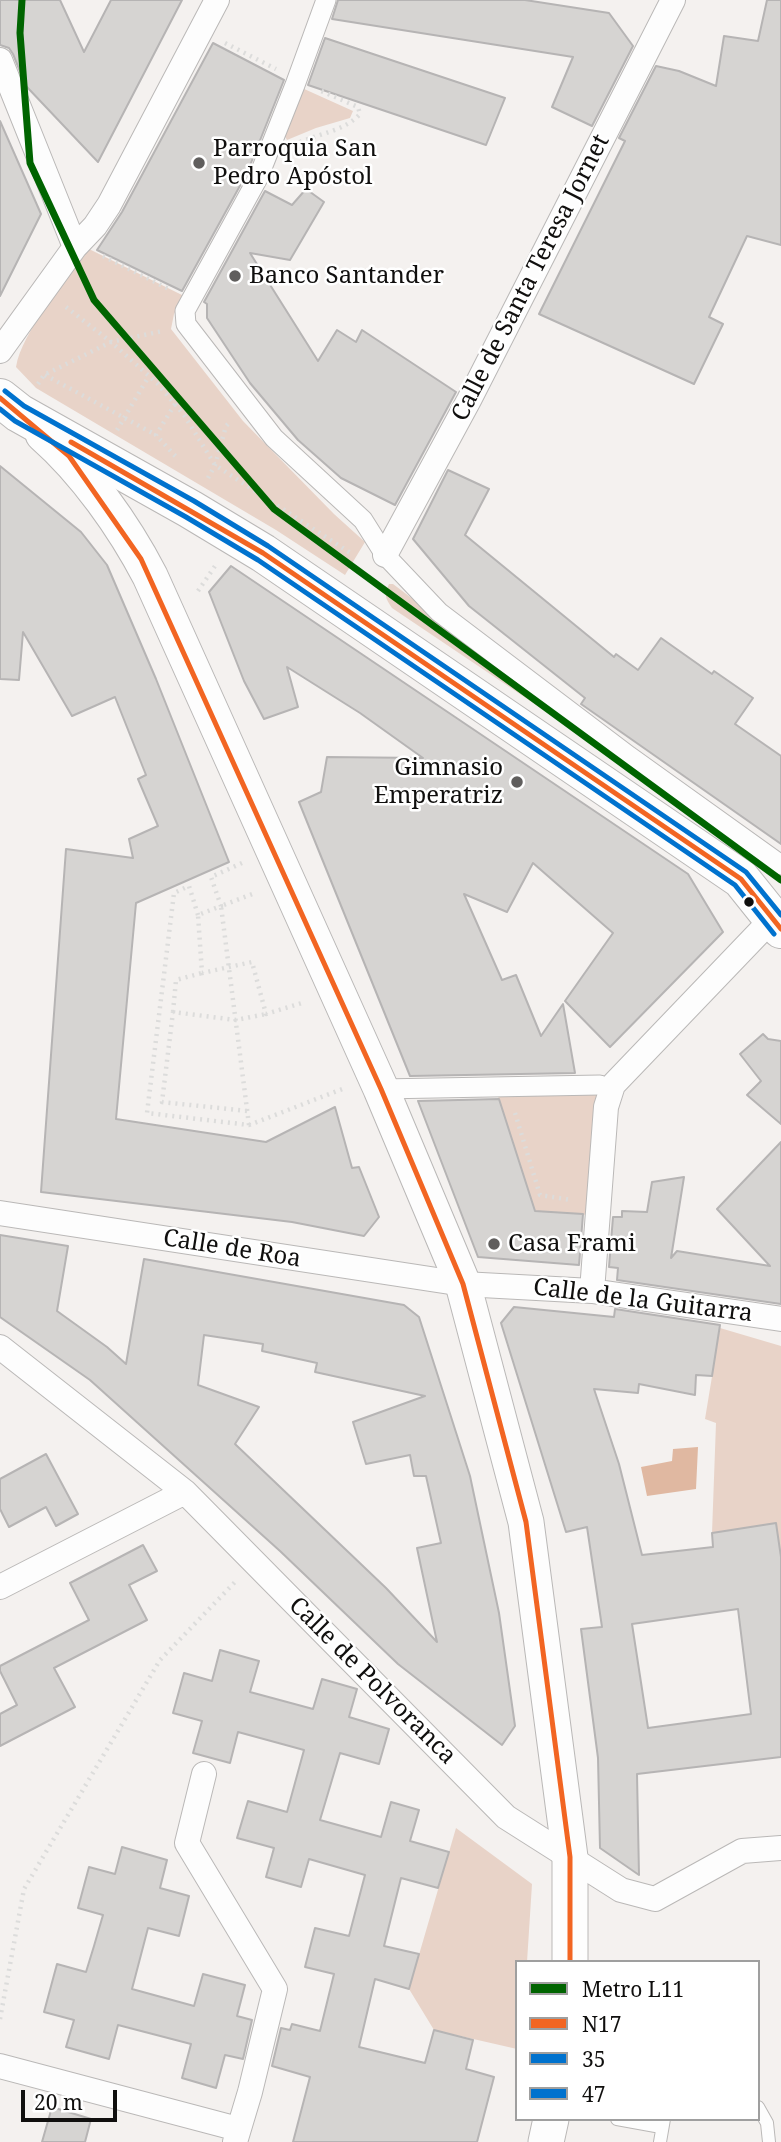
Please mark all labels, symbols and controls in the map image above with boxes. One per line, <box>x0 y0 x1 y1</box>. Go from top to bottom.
street label: Calle de Santa Teresa Jornet <box>446 130 616 426</box>
place label: Parroquia San Pedro Apóstol <box>213 135 377 191</box>
marker: Parroquia San Pedro Apóstol <box>191 155 207 171</box>
place label: Banco Santander <box>249 262 444 290</box>
marker: Banco Santander <box>227 268 243 284</box>
place label: Gimnasio Emperatriz <box>374 754 503 810</box>
marker: Gimnasio Emperatriz <box>509 774 525 790</box>
unlabelled marker <box>742 895 756 909</box>
street label: Calle de Roa <box>161 1224 303 1274</box>
place label: Casa Frami <box>508 1230 636 1258</box>
marker: Casa Frami <box>486 1236 502 1252</box>
street label: Calle de la Guitarra <box>532 1273 754 1329</box>
street label: Calle de Polvoranca <box>282 1591 462 1771</box>
legend <box>515 1960 760 2121</box>
text: Metro L11 <box>582 1975 684 2003</box>
text: N17 <box>582 2010 622 2038</box>
text: 35 <box>582 2045 605 2073</box>
scale bar <box>24 2076 121 2120</box>
text: 47 <box>582 2080 605 2108</box>
text: 20 m <box>34 2088 83 2116</box>

